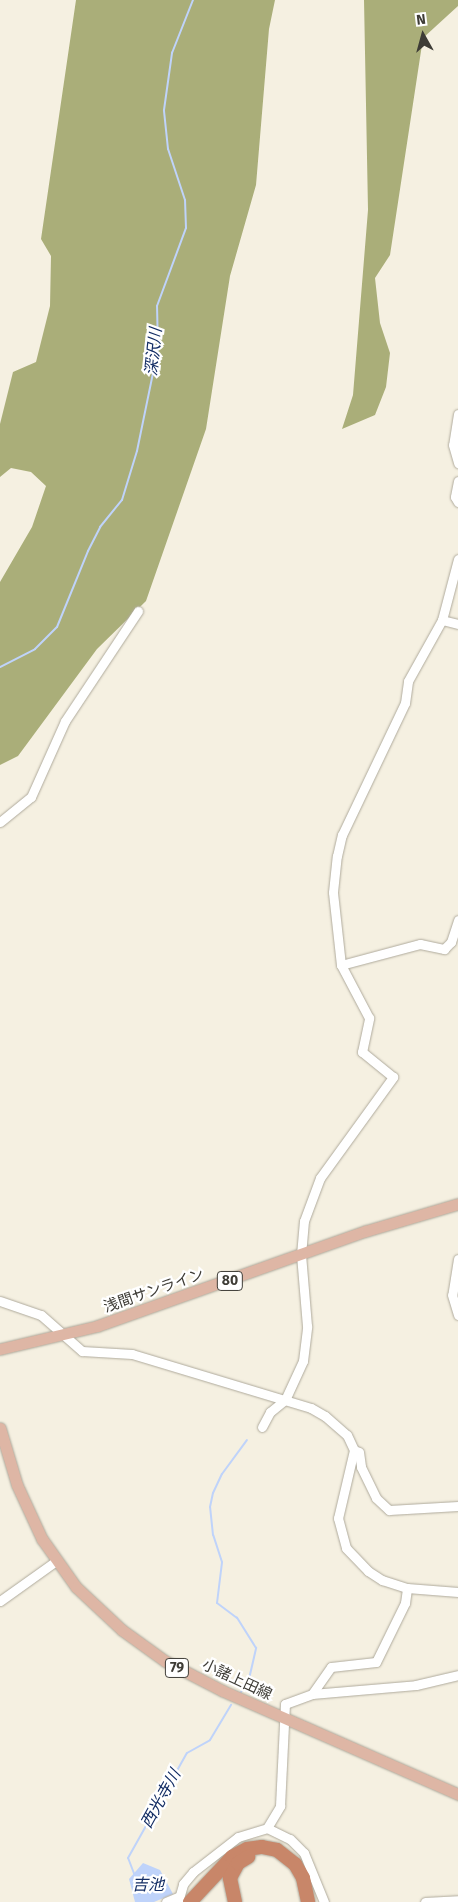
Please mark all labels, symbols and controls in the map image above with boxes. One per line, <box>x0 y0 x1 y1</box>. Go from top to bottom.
north arrow <box>398 10 448 60</box>
text: N <box>415 11 427 29</box>
water label: 深沢川 <box>142 327 166 377</box>
street label: 浅間サンライン <box>101 1265 207 1317</box>
road number: 80 <box>216 1270 244 1292</box>
road number: 79 <box>164 1656 190 1680</box>
street label: 小諸上田線 <box>199 1656 275 1704</box>
water label: 西光寺川 <box>137 1766 185 1832</box>
water label: 吉池 <box>132 1875 164 1895</box>

